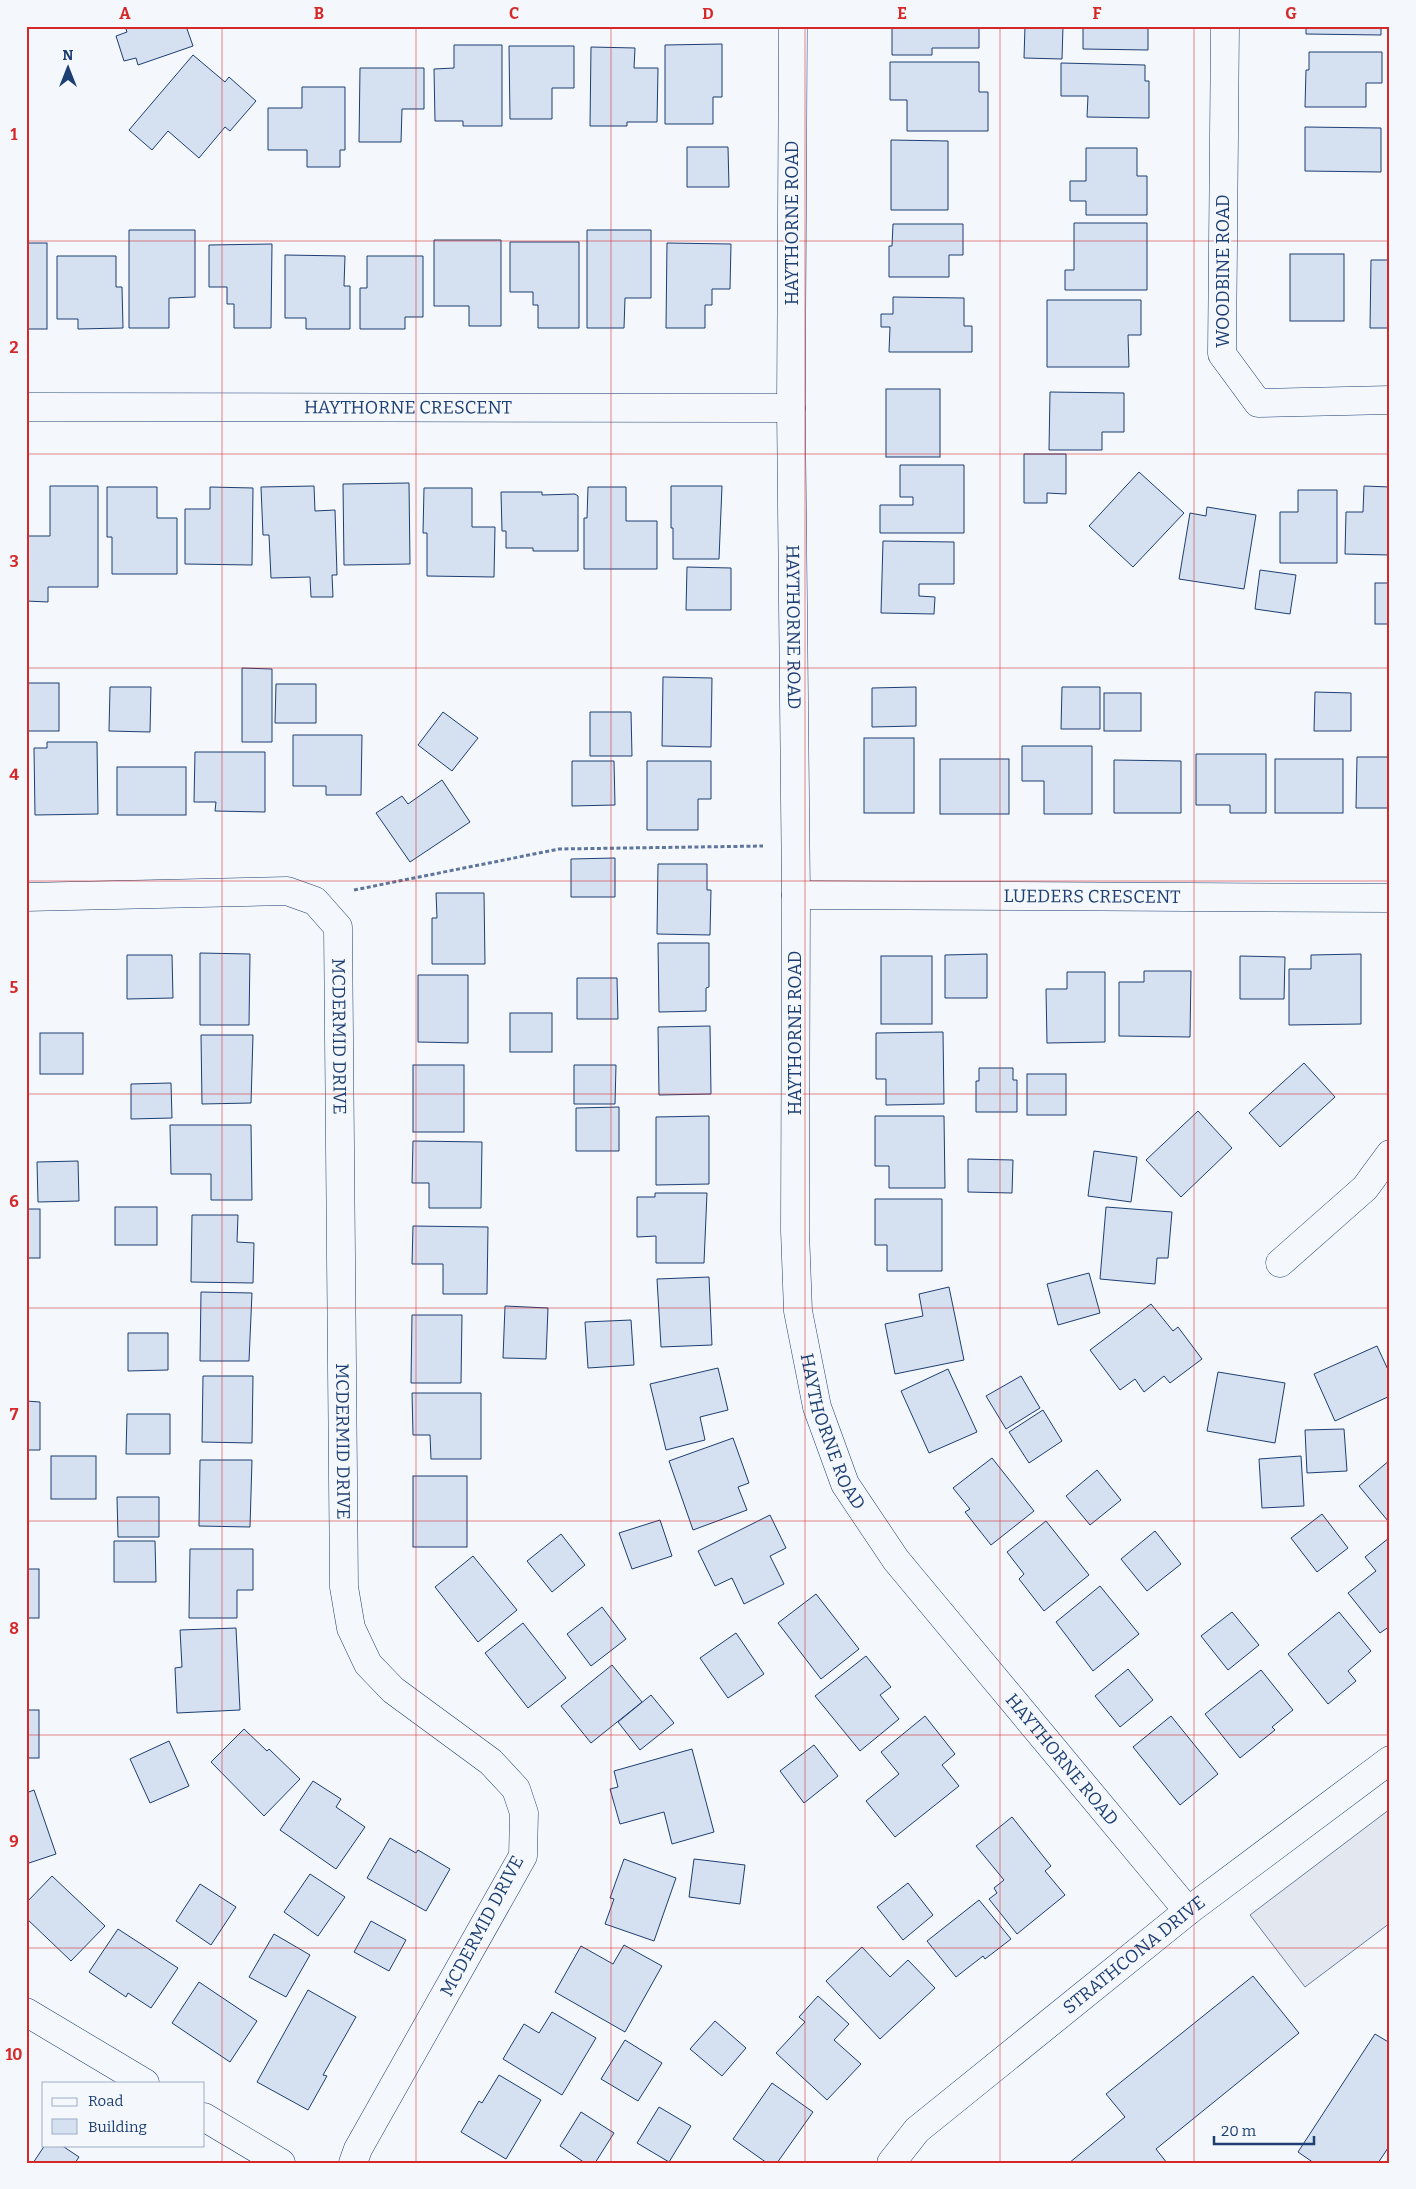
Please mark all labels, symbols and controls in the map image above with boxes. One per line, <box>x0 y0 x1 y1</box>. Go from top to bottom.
text: A <box>119 4 131 23</box>
text: B <box>314 4 324 23</box>
text: C <box>509 4 519 23</box>
text: D <box>702 4 714 23</box>
text: E <box>897 4 907 23</box>
text: F <box>1093 4 1102 23</box>
text: G <box>1285 4 1297 23</box>
north arrow <box>42 42 92 92</box>
text: N <box>63 47 74 64</box>
text: 1 <box>11 125 18 144</box>
street label: HAYTHORNE ROAD <box>781 141 803 305</box>
street label: WOODBINE ROAD <box>1212 194 1234 348</box>
text: 2 <box>9 338 19 357</box>
street label: HAYTHORNE CRESCENT <box>304 396 512 419</box>
street label: HAYTHORNE ROAD <box>781 544 805 709</box>
text: 3 <box>9 552 19 571</box>
text: 4 <box>9 765 19 784</box>
street label: LUEDERS CRESCENT <box>1003 885 1181 908</box>
street label: HAYTHORNE ROAD <box>784 951 806 1115</box>
street label: MCDERMID DRIVE <box>327 958 351 1115</box>
text: 5 <box>10 978 19 997</box>
text: 6 <box>9 1192 19 1211</box>
street label: HAYTHORNE ROAD <box>796 1352 870 1514</box>
street label: MCDERMID DRIVE <box>331 1363 354 1520</box>
text: 7 <box>10 1405 19 1424</box>
text: 8 <box>9 1619 19 1638</box>
street label: HAYTHORNE ROAD <box>1001 1689 1123 1830</box>
text: 9 <box>9 1832 19 1851</box>
street label: MCDERMID DRIVE <box>436 1852 528 2000</box>
street label: STRATHCONA DRIVE <box>1059 1891 1210 2019</box>
text: 10 <box>5 2045 23 2064</box>
legend <box>42 2082 205 2146</box>
text: Road <box>88 2092 123 2110</box>
scale bar <box>1214 2114 1314 2146</box>
text: Building <box>88 2118 147 2136</box>
text: 20 m <box>1221 2122 1257 2140</box>

